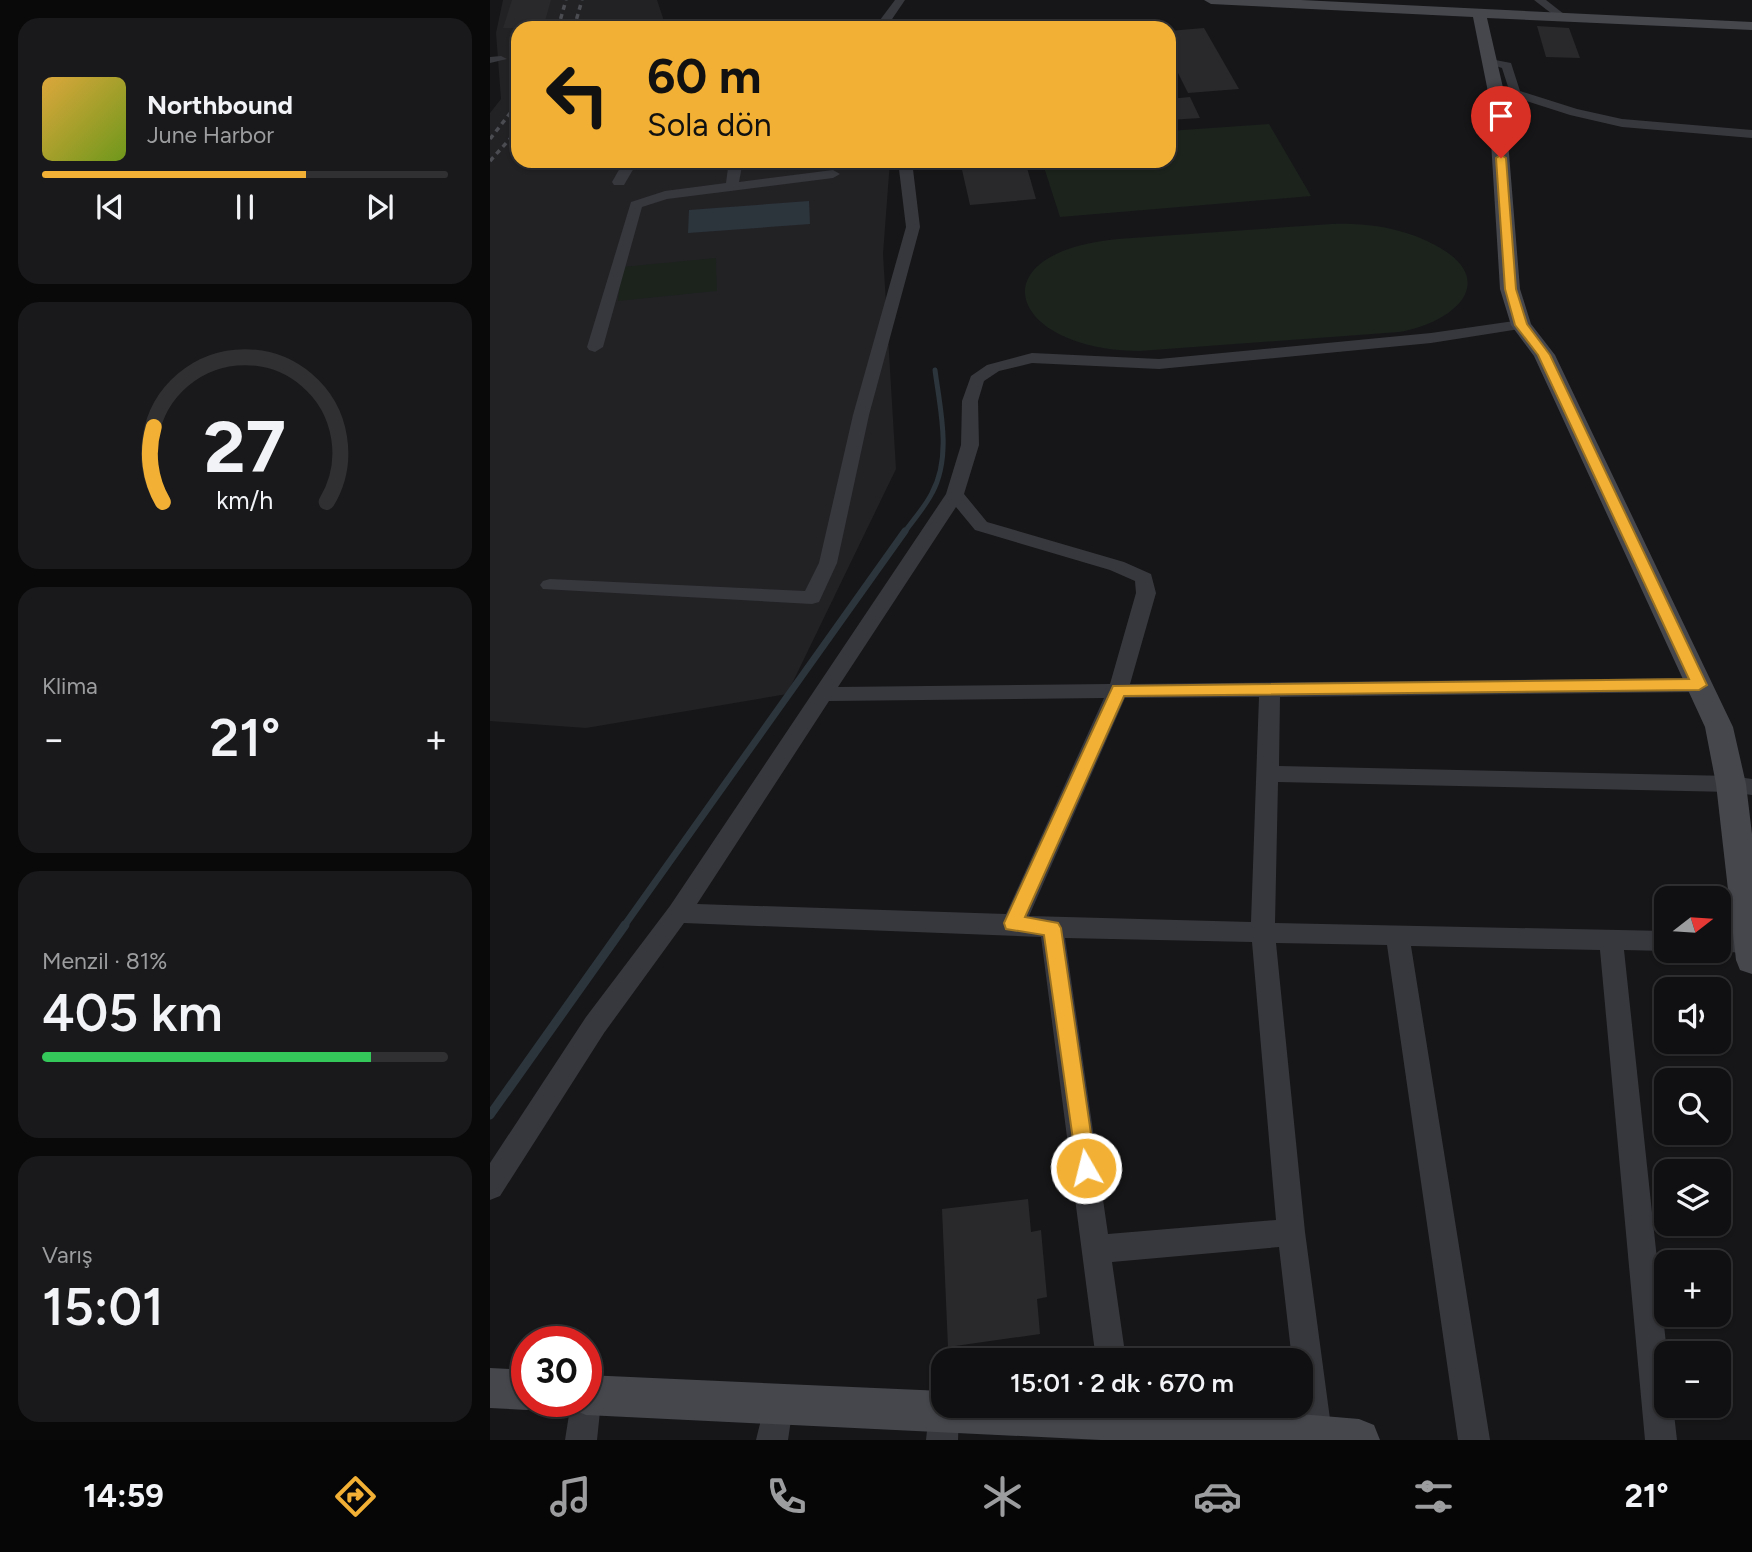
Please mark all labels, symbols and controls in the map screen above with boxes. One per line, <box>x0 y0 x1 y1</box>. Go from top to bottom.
text: 60 m <box>647 46 762 105</box>
icon: left <box>532 49 623 140</box>
pin <box>1471 86 1531 158</box>
text: Northbound <box>147 89 293 121</box>
icon: arrive <box>1482 97 1520 135</box>
text: Sola dön <box>647 106 772 144</box>
text: June Harbor <box>147 121 274 149</box>
icon: previous <box>91 188 129 226</box>
icon: pause <box>226 188 264 226</box>
icon: next <box>361 188 399 226</box>
text: 27 <box>204 403 286 490</box>
text: km/h <box>216 484 274 514</box>
text: Klima <box>42 672 98 700</box>
text: 21° <box>210 707 280 769</box>
text: − <box>42 716 66 762</box>
text: + <box>424 716 448 762</box>
north arrow <box>1654 886 1731 962</box>
map controls <box>1654 886 1731 1418</box>
text: Menzil · 81% <box>42 947 167 975</box>
button: sound <box>1654 977 1731 1054</box>
text: 405 km <box>42 982 223 1044</box>
button: search <box>1654 1068 1731 1145</box>
position arrow <box>1049 1131 1123 1205</box>
button: layers <box>1654 1159 1731 1236</box>
text: Varış <box>42 1241 93 1269</box>
button: + <box>1654 1250 1731 1327</box>
text: 15:01 <box>42 1276 164 1338</box>
speed limit sign: 30 <box>511 1326 602 1417</box>
button: − <box>1654 1341 1731 1418</box>
text: 15:01 · 2 dk · 670 m <box>1010 1367 1234 1399</box>
icon: directions <box>331 1472 380 1521</box>
icon: music <box>546 1472 595 1521</box>
icon: phone <box>762 1472 811 1521</box>
icon: climate <box>978 1472 1027 1521</box>
icon: car <box>1193 1472 1242 1521</box>
icon: filters <box>1409 1472 1458 1521</box>
text: 14:59 <box>83 1477 164 1515</box>
text: 21° <box>1624 1477 1669 1515</box>

